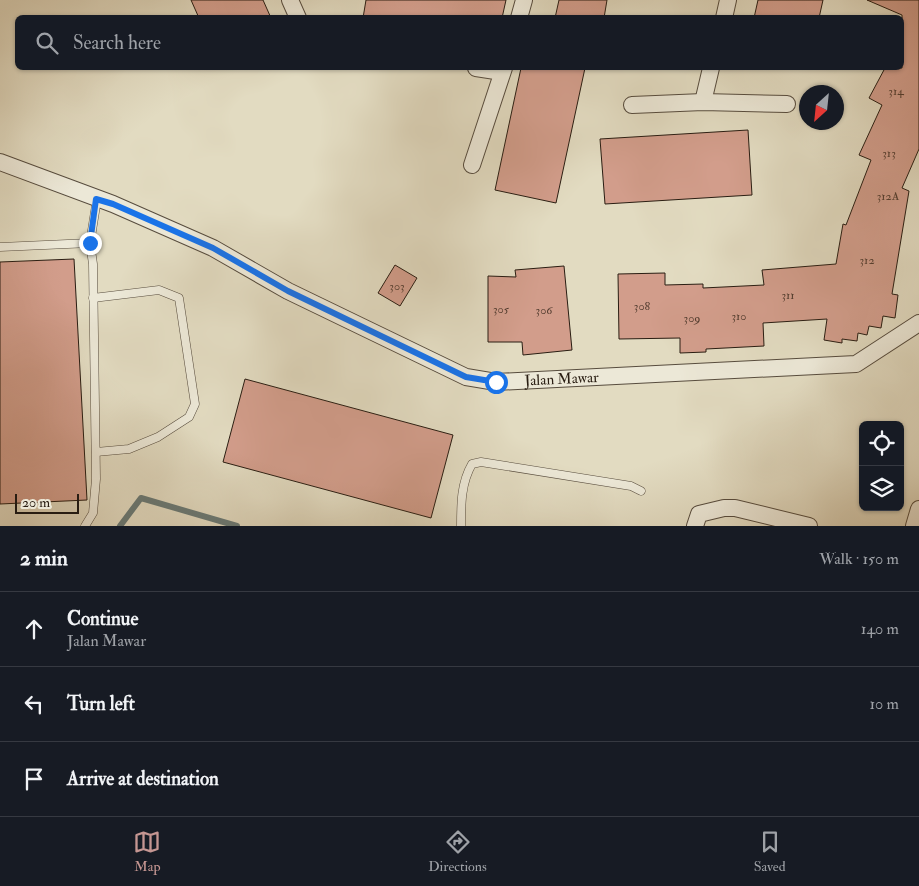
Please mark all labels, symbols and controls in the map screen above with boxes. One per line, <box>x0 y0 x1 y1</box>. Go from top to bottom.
search box <box>15 15 904 70</box>
icon: search <box>33 29 61 57</box>
text: Search here <box>73 31 161 55</box>
house number: 314 <box>888 84 904 99</box>
north arrow <box>799 85 844 130</box>
house number: 313 <box>882 146 896 161</box>
house number: 312A <box>877 189 900 204</box>
route end <box>79 232 102 255</box>
house number: 312 <box>860 253 874 268</box>
house number: 303 <box>389 279 405 294</box>
house number: 311 <box>781 288 795 303</box>
house number: 308 <box>634 299 651 314</box>
house number: 305 <box>493 302 510 317</box>
house number: 306 <box>536 303 553 318</box>
house number: 310 <box>732 309 746 324</box>
house number: 309 <box>684 311 700 326</box>
street label: Jalan Mawar <box>523 368 600 392</box>
route start <box>485 371 508 394</box>
map controls <box>859 421 904 511</box>
button: locate <box>859 421 904 466</box>
button: layers <box>859 466 904 511</box>
scale bar <box>15 491 79 514</box>
text: 20 m <box>22 494 50 511</box>
text: 2 min <box>20 545 68 572</box>
text: Walk · 150 m <box>819 549 899 569</box>
text: Continue <box>67 607 138 631</box>
icon: ahead <box>20 615 48 643</box>
text: 140 m <box>861 619 899 639</box>
text: Jalan Mawar <box>67 631 146 651</box>
icon: left <box>20 690 48 718</box>
text: Turn left <box>67 692 135 716</box>
text: 10 m <box>869 694 899 714</box>
icon: arrive <box>20 765 48 793</box>
text: Arrive at destination <box>67 767 219 791</box>
tab: Map <box>133 828 161 875</box>
tab: Directions <box>428 828 487 875</box>
tab: Saved <box>754 828 786 875</box>

